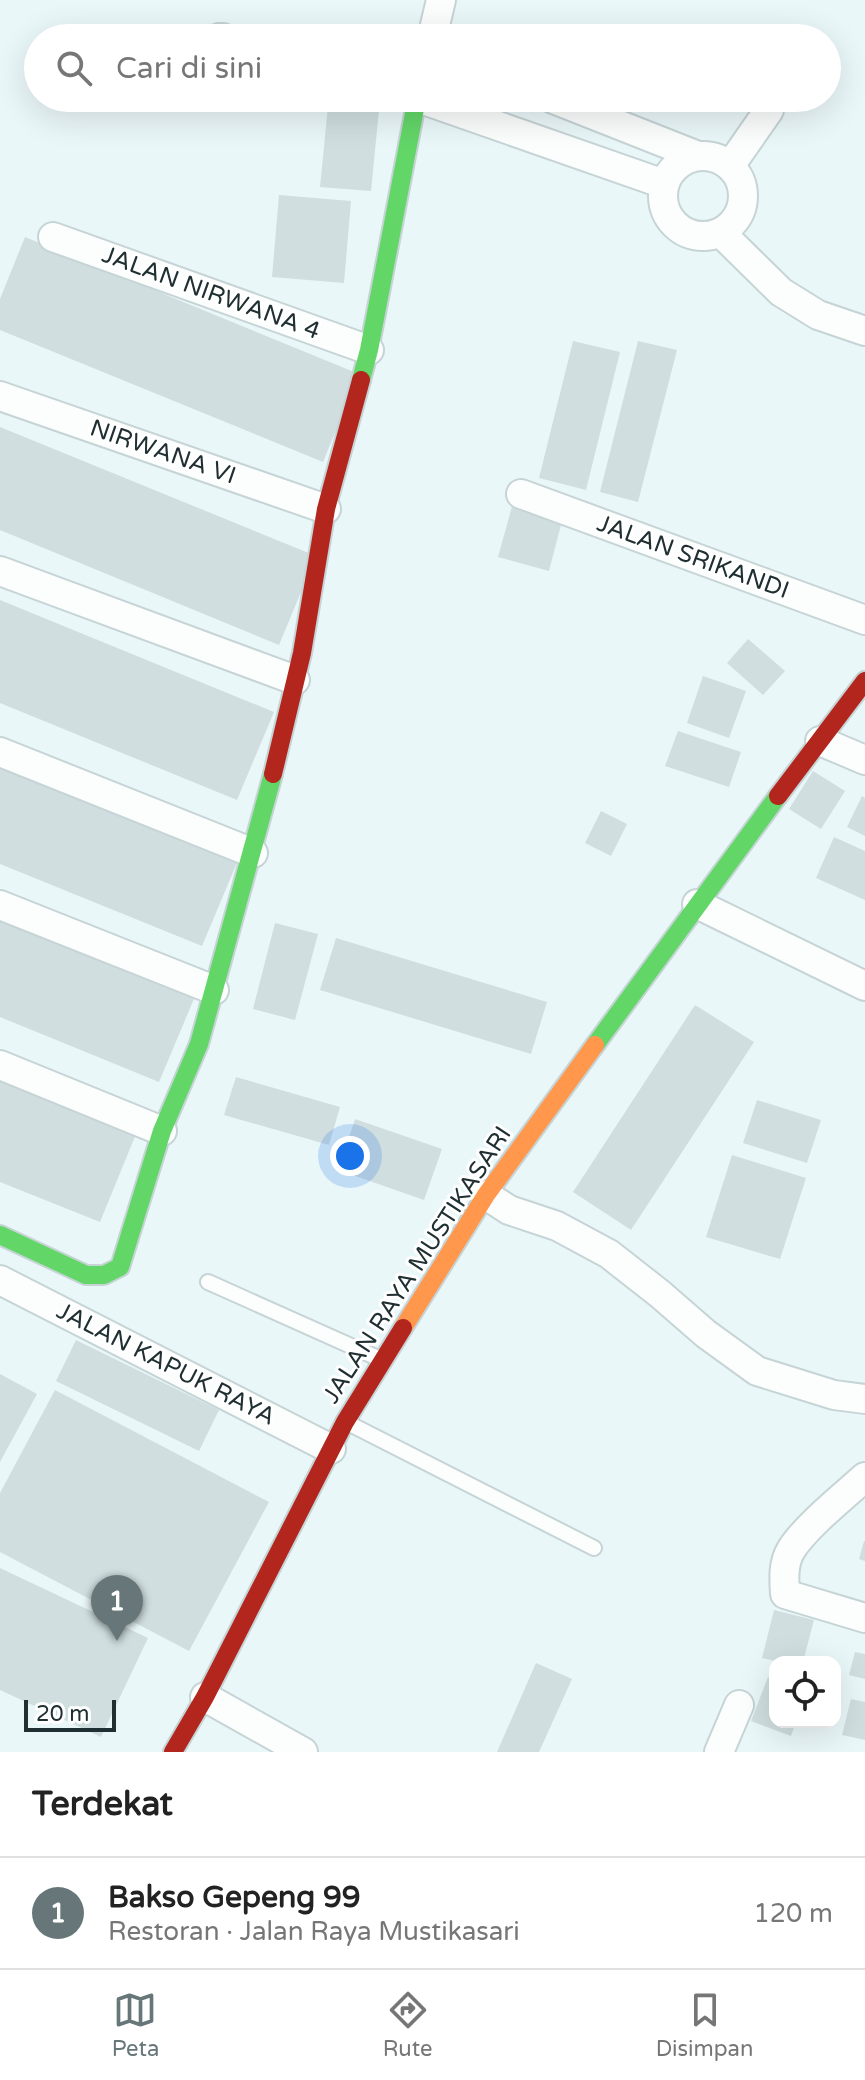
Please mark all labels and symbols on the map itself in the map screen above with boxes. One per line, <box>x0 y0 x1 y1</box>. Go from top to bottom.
street label: JALAN NIRWANA 4 <box>98 240 324 346</box>
street label: NIRWANA VI <box>86 414 240 490</box>
street label: JALAN SRIKANDI <box>593 509 793 605</box>
street label: JALAN RAYA MUSTIKASARI <box>317 1121 517 1409</box>
your location <box>330 1136 370 1176</box>
street label: JALAN KAPUK RAYA <box>52 1296 280 1432</box>
pin: 1 <box>91 1575 143 1641</box>
scale bar <box>24 1696 116 1732</box>

